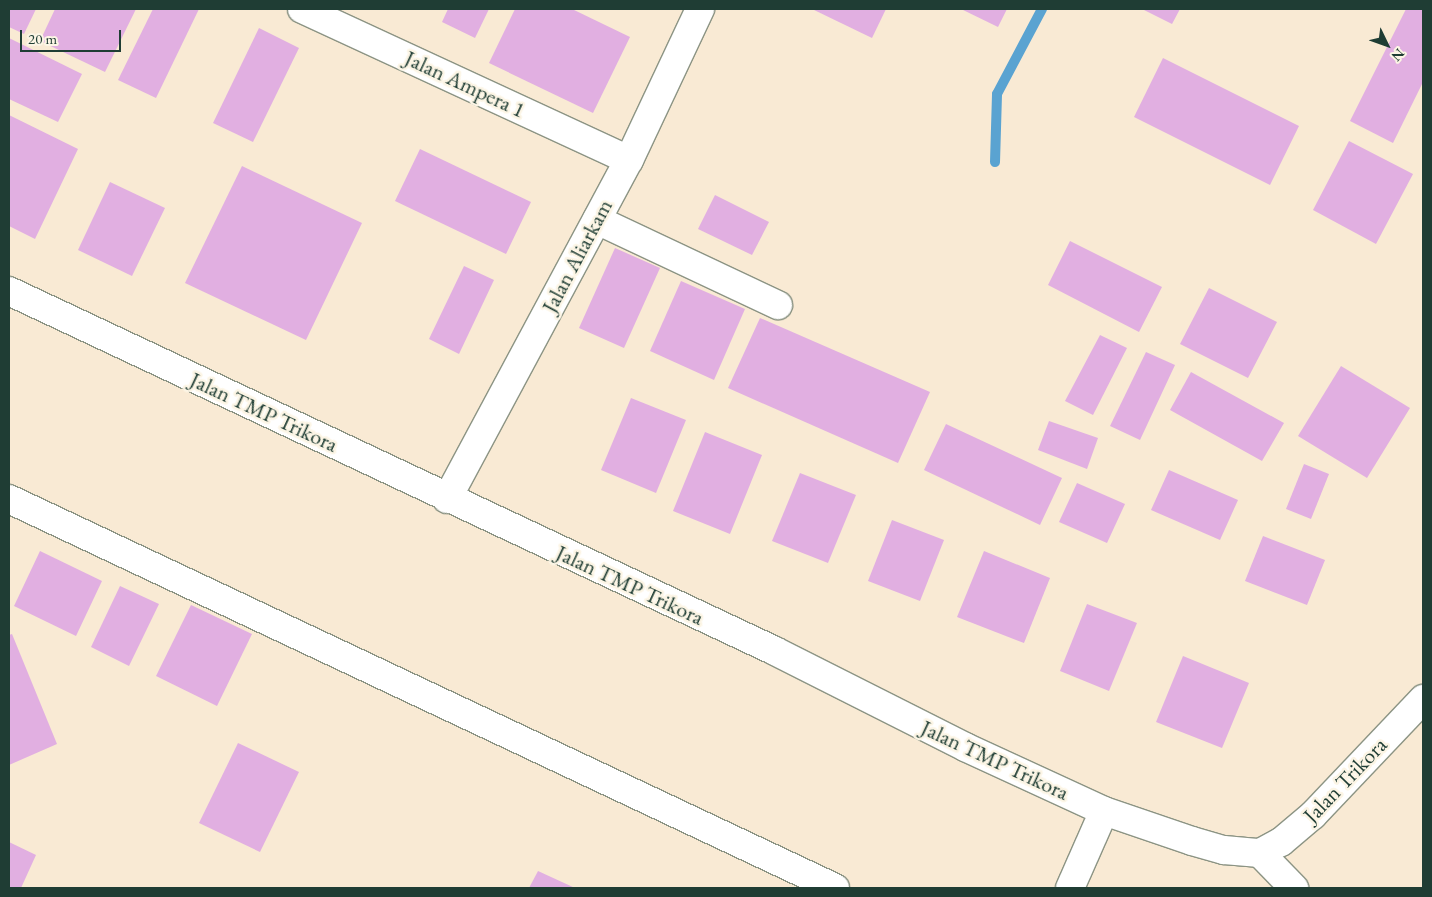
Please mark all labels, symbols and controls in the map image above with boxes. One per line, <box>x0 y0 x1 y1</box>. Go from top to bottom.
scale bar <box>22 20 124 52</box>
north arrow <box>1362 20 1412 70</box>
text: 20 m <box>28 29 57 48</box>
street label: Jalan Ampera 1 <box>401 45 529 123</box>
text: N <box>1388 45 1409 65</box>
street label: Jalan Aliarkam <box>536 195 618 317</box>
street label: Jalan TMP Trikora <box>186 366 342 458</box>
street label: Jalan TMP Trikora <box>552 539 708 631</box>
street label: Jalan TMP Trikora <box>917 714 1073 806</box>
street label: Jalan Trikora <box>1298 732 1392 828</box>

